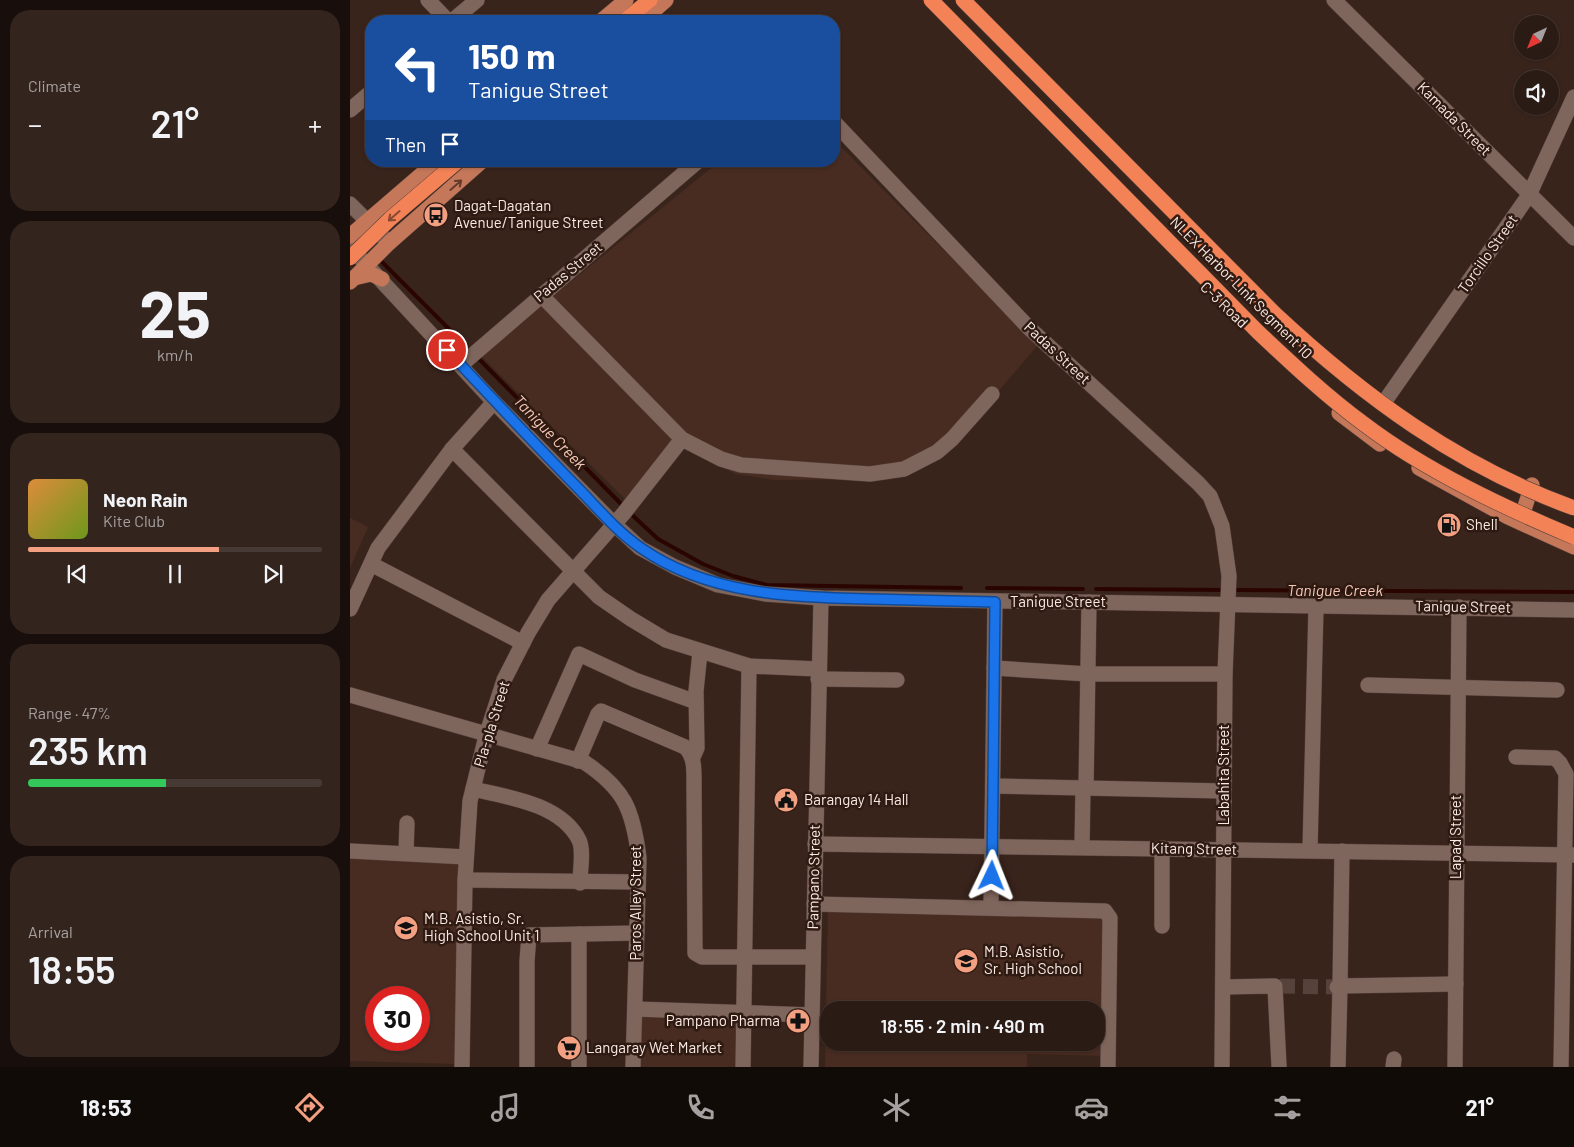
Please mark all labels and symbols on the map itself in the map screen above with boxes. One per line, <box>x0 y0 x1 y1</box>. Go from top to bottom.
north arrow <box>1514 15 1559 60</box>
street label: Kamada Street <box>1414 78 1495 159</box>
one-way arrow <box>449 179 462 190</box>
place label: Dagat-Dagatan Avenue/Tanigue Street <box>454 196 604 231</box>
bus stop icon: Dagat-Dagatan Avenue/Tanigue Street <box>423 202 449 228</box>
one-way arrow <box>388 210 401 222</box>
street label: Torcillo Street <box>1454 211 1521 296</box>
street label: NLEX Harbor Link Segment 10 <box>1167 213 1316 362</box>
street label: Padas Street <box>530 237 605 305</box>
street label: C-3 Road <box>1197 277 1252 331</box>
street label: Padas Street <box>1021 317 1094 387</box>
pin <box>426 329 468 371</box>
water label: Tanigue Creek <box>510 391 591 473</box>
fuel station icon: Shell <box>1436 512 1462 538</box>
place label: Shell <box>1466 515 1498 533</box>
water label: Tanigue Creek <box>1287 580 1383 599</box>
street label: Tanigue Street <box>1010 592 1106 610</box>
street label: Tanigue Street <box>1415 596 1511 616</box>
street label: Pla-pla Street <box>469 678 513 769</box>
street label: Labahita Street <box>1214 724 1232 826</box>
public building icon: Barangay 14 Hall <box>773 787 799 813</box>
place label: Barangay 14 Hall <box>804 790 909 808</box>
street label: Lapad Street <box>1446 795 1464 879</box>
street label: Pampano Street <box>803 824 823 930</box>
street label: Kitang Street <box>1151 838 1237 858</box>
street label: Paros Alley Street <box>626 846 644 960</box>
position arrow <box>965 849 1017 901</box>
place label: M.B. Asistio, Sr. High School Unit 1 <box>424 909 539 944</box>
school or university icon: M.B. Asistio, Sr. High School Unit 1 <box>393 915 419 941</box>
place label: M.B. Asistio, Sr. High School <box>984 942 1082 977</box>
school or university icon: M.B. Asistio, Sr. High School <box>953 948 979 974</box>
speed limit sign: 30 <box>365 986 430 1051</box>
pharmacy icon: Pampano Pharma <box>785 1008 811 1034</box>
place label: Pampano Pharma <box>666 1011 780 1029</box>
supermarket icon: Langaray Wet Market <box>556 1035 582 1061</box>
place label: Langaray Wet Market <box>586 1038 722 1056</box>

